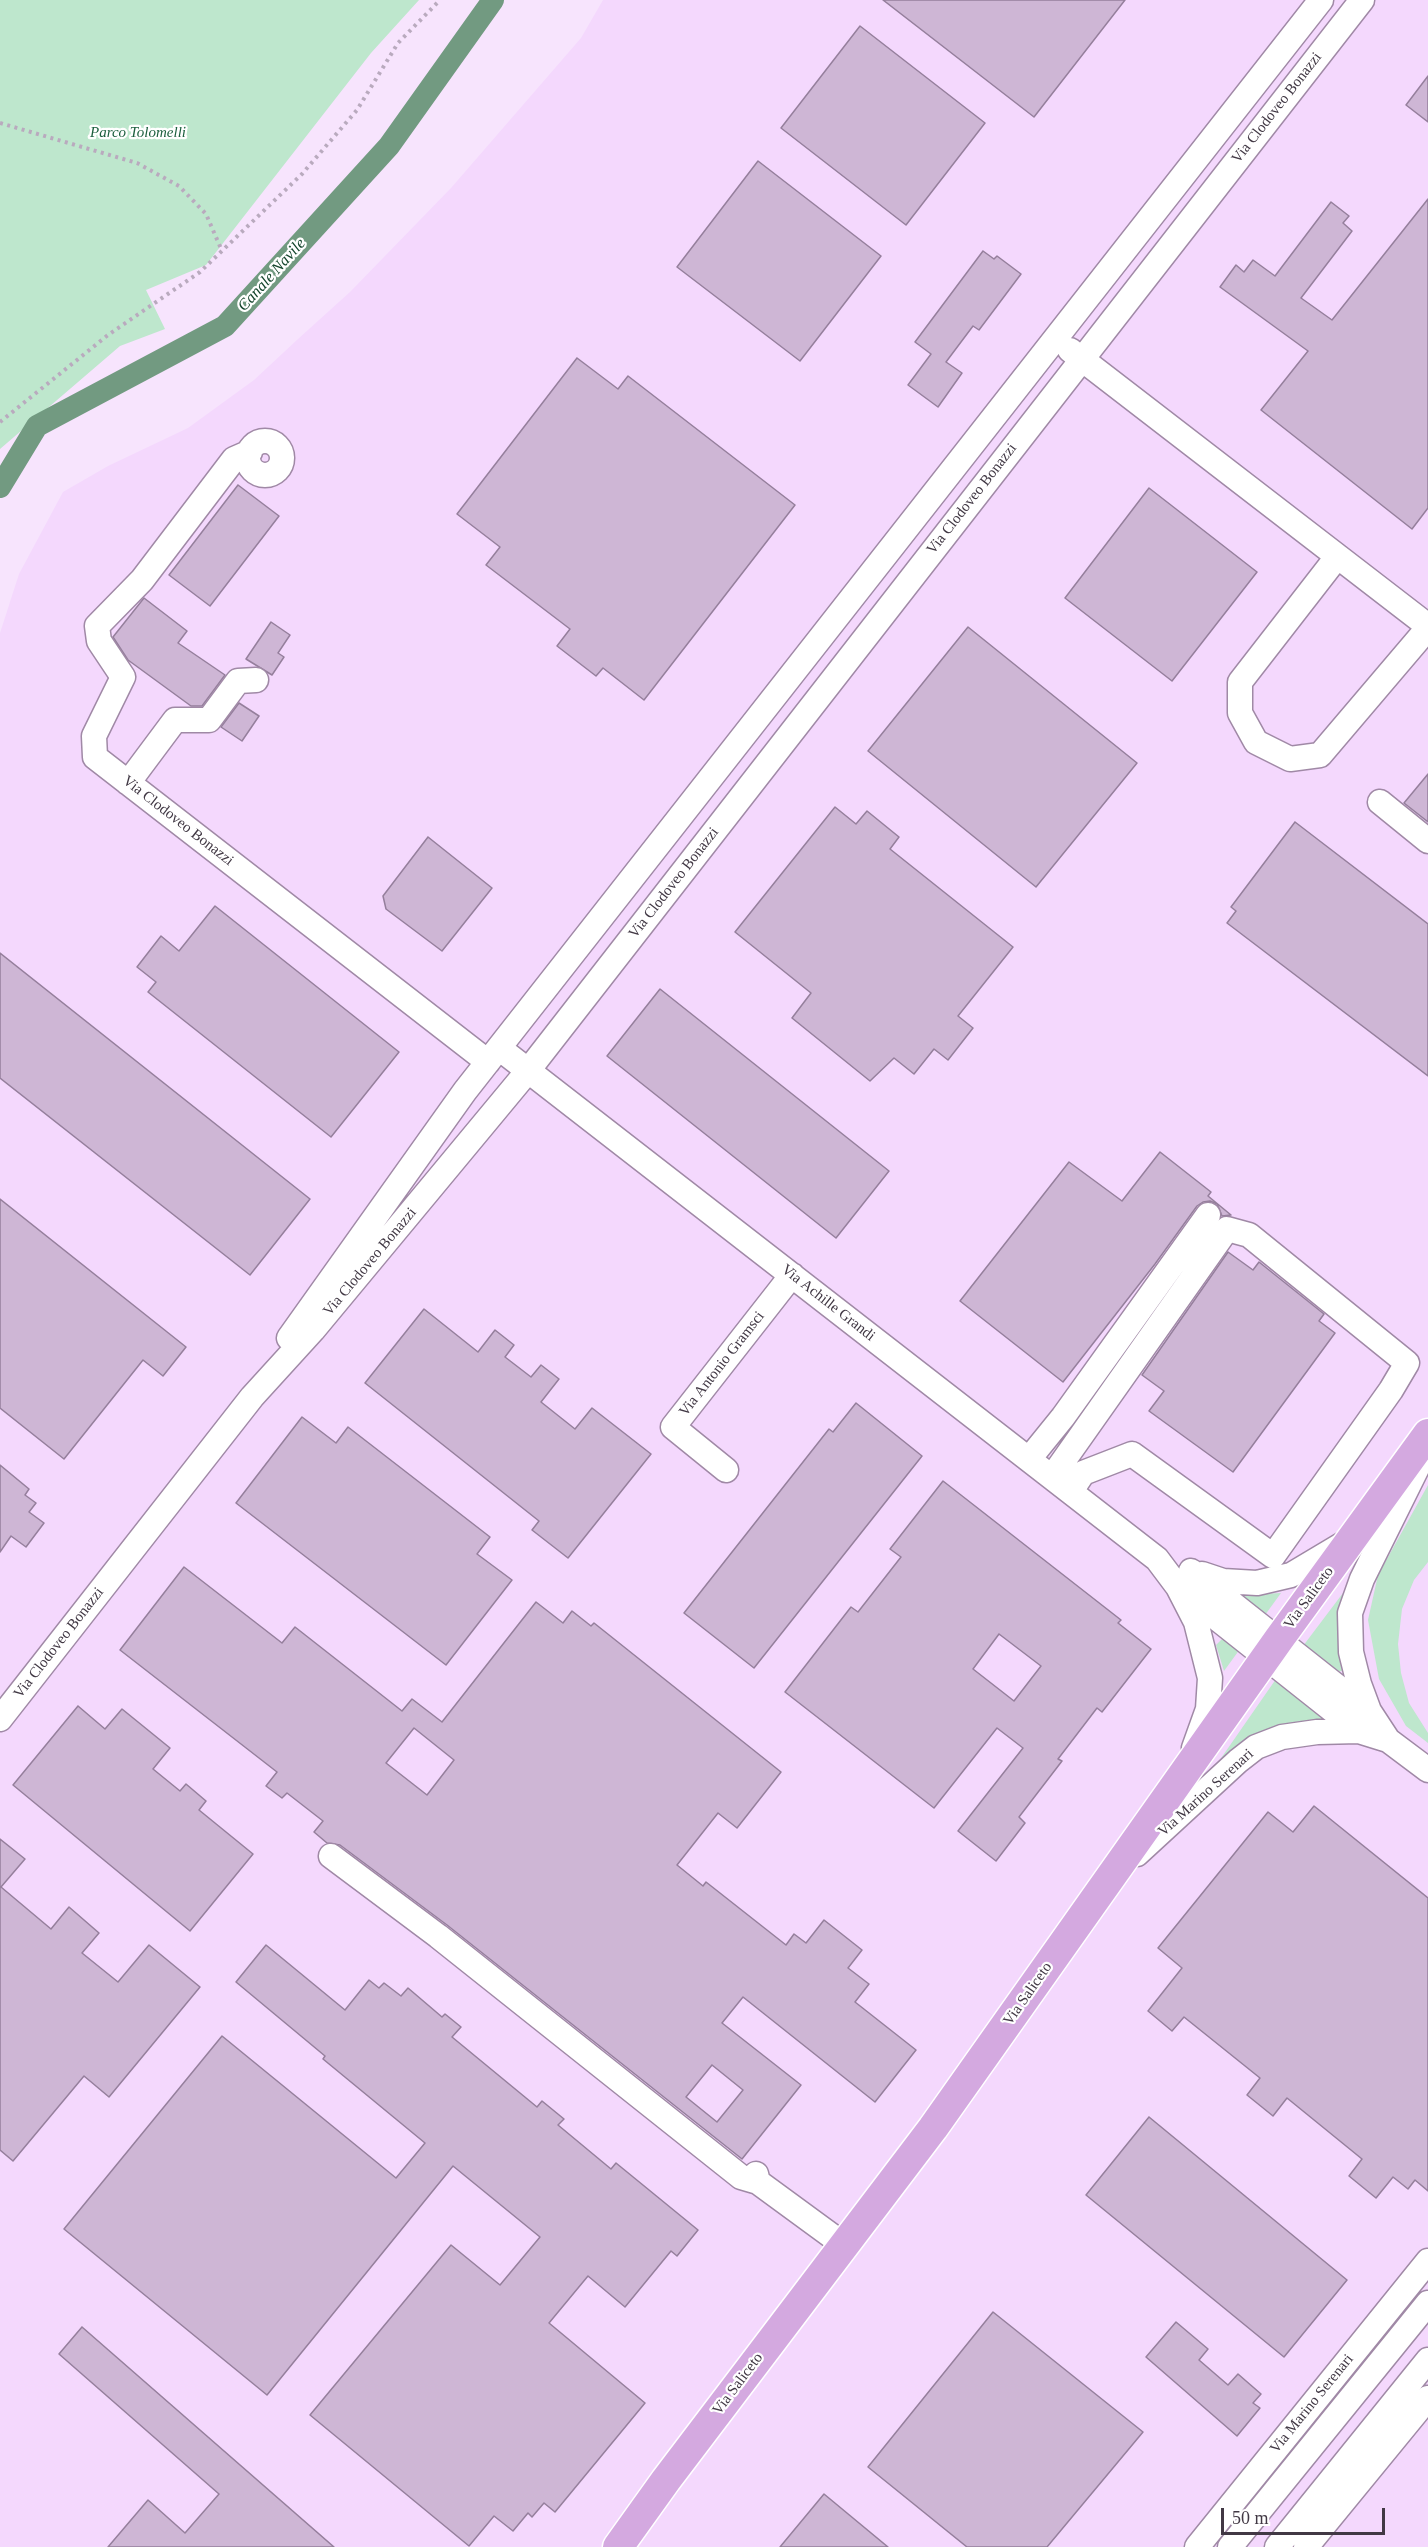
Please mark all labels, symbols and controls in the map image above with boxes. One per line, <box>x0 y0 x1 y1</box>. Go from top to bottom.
street label: Via Clodoveo Bonazzi <box>1228 49 1326 167</box>
park label: Parco Tolomelli <box>90 124 186 142</box>
water label: Canale Navile <box>234 234 310 316</box>
street label: Via Clodoveo Bonazzi <box>923 440 1021 558</box>
street label: Via Clodoveo Bonazzi <box>119 772 237 870</box>
street label: Via Clodoveo Bonazzi <box>625 824 723 942</box>
street label: Via Clodoveo Bonazzi <box>319 1204 421 1320</box>
street label: Via Achille Grandi <box>778 1261 878 1345</box>
street label: Via Antonio Gramsci <box>675 1308 769 1420</box>
street label: Via Saliceto <box>1280 1563 1338 1633</box>
street label: Via Clodoveo Bonazzi <box>10 1584 108 1702</box>
street label: Via Marino Serenari <box>1155 1745 1257 1841</box>
street label: Via Saliceto <box>1000 1959 1056 2029</box>
street label: Via Saliceto <box>709 2350 767 2418</box>
street label: Via Marino Serenari <box>1266 2351 1358 2457</box>
scale bar <box>1224 2496 1388 2534</box>
text: 50 m <box>1232 2508 1269 2528</box>

